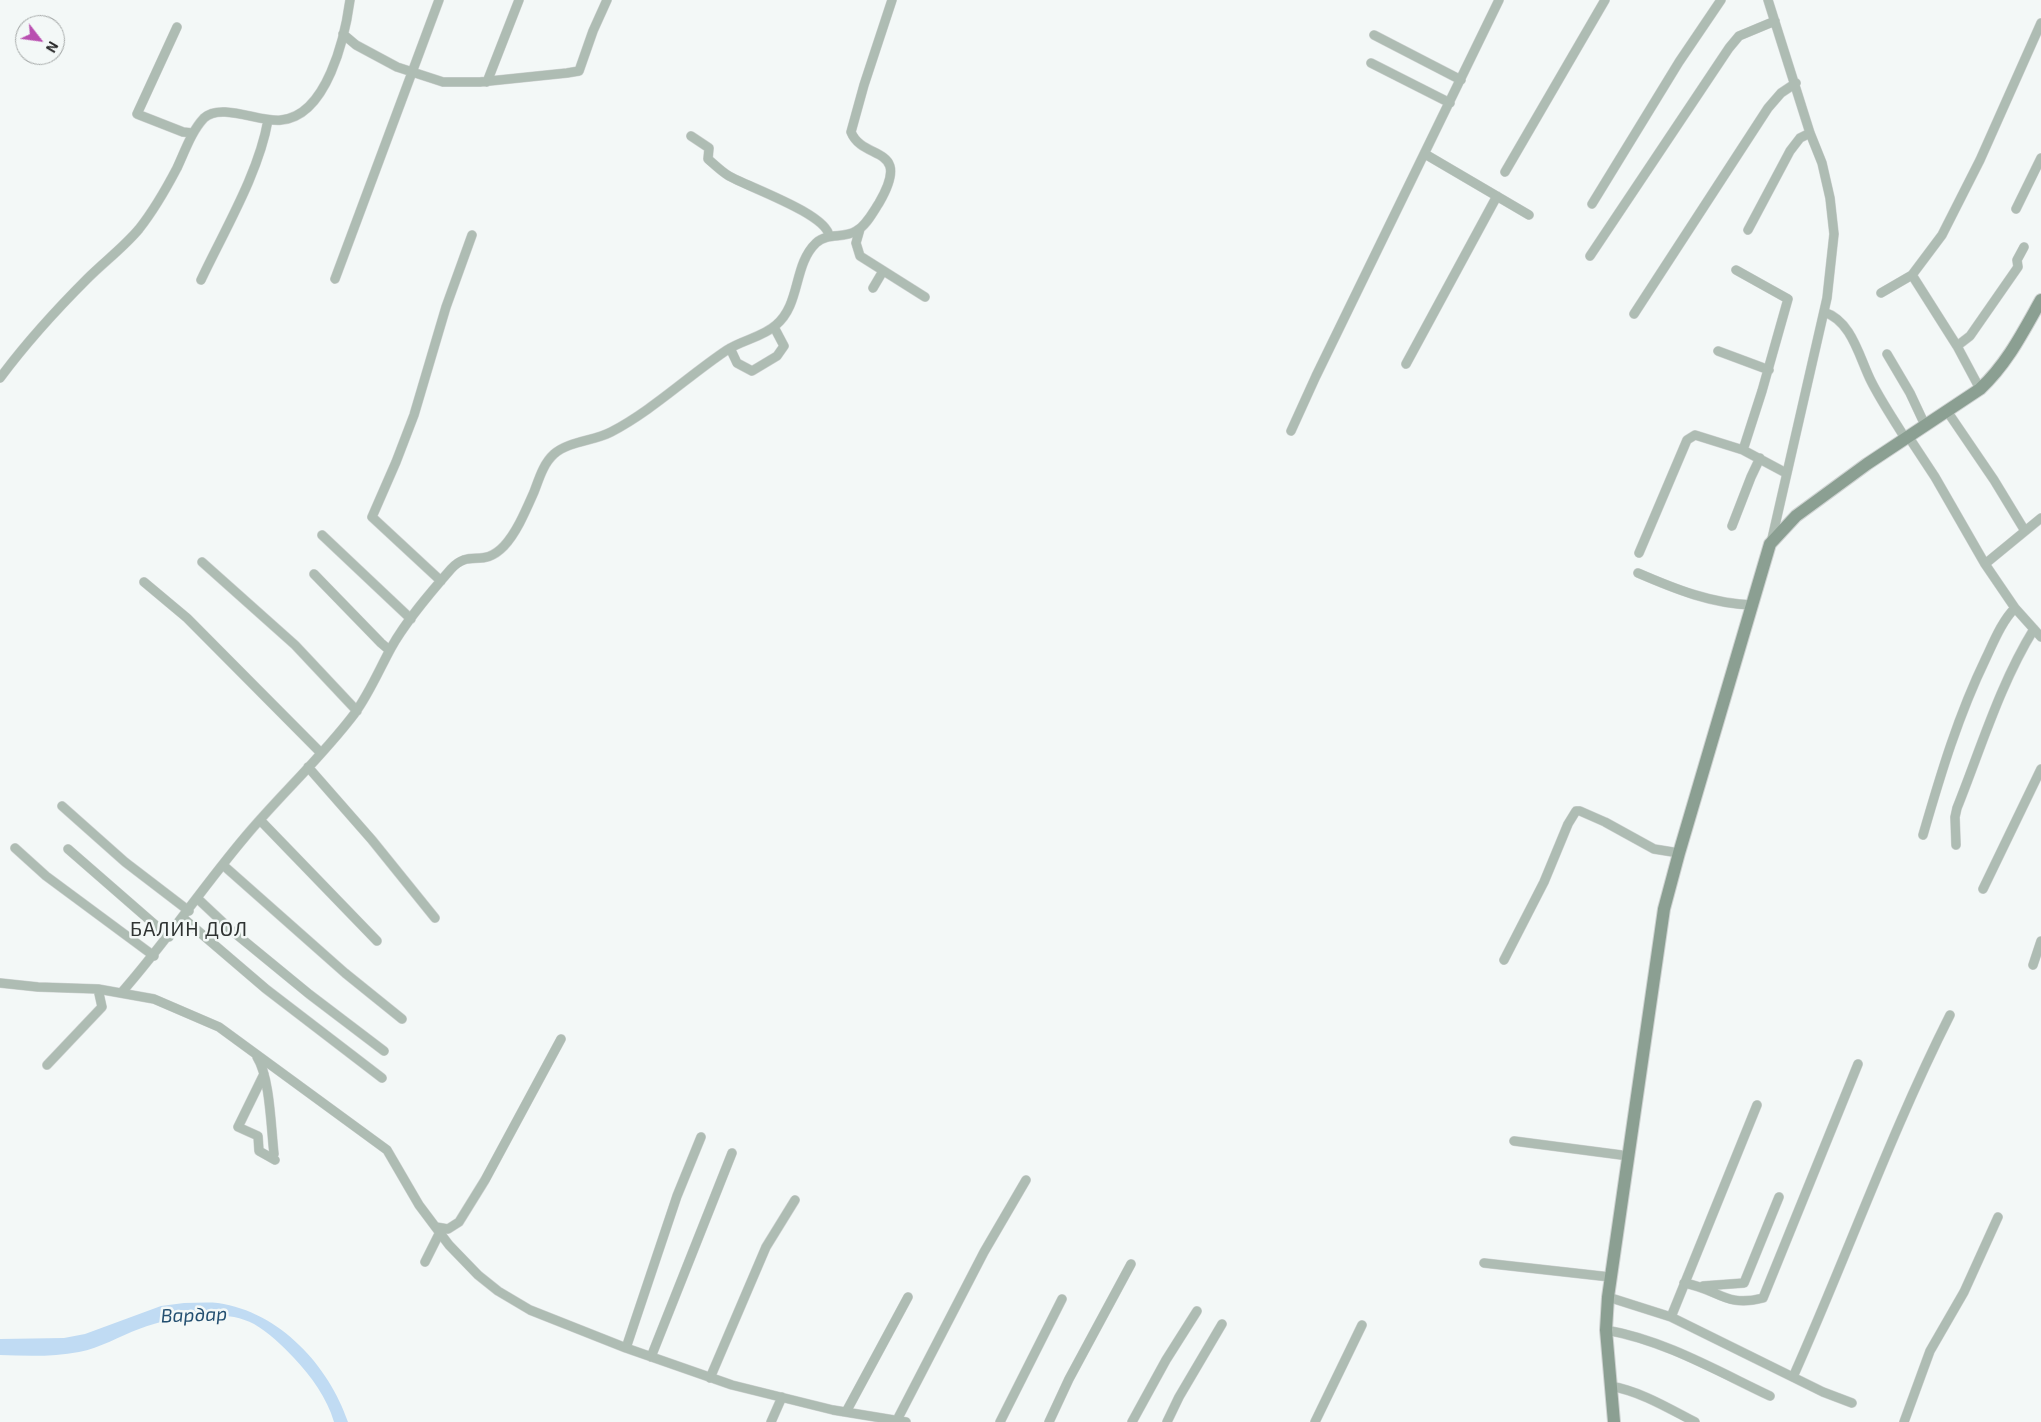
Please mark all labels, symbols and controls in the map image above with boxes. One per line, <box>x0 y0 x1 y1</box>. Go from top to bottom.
north arrow <box>15 15 65 65</box>
text: N <box>43 39 62 56</box>
district label: БАЛИН ДОЛ <box>129 917 249 941</box>
water label: Вардар <box>160 1302 228 1328</box>

